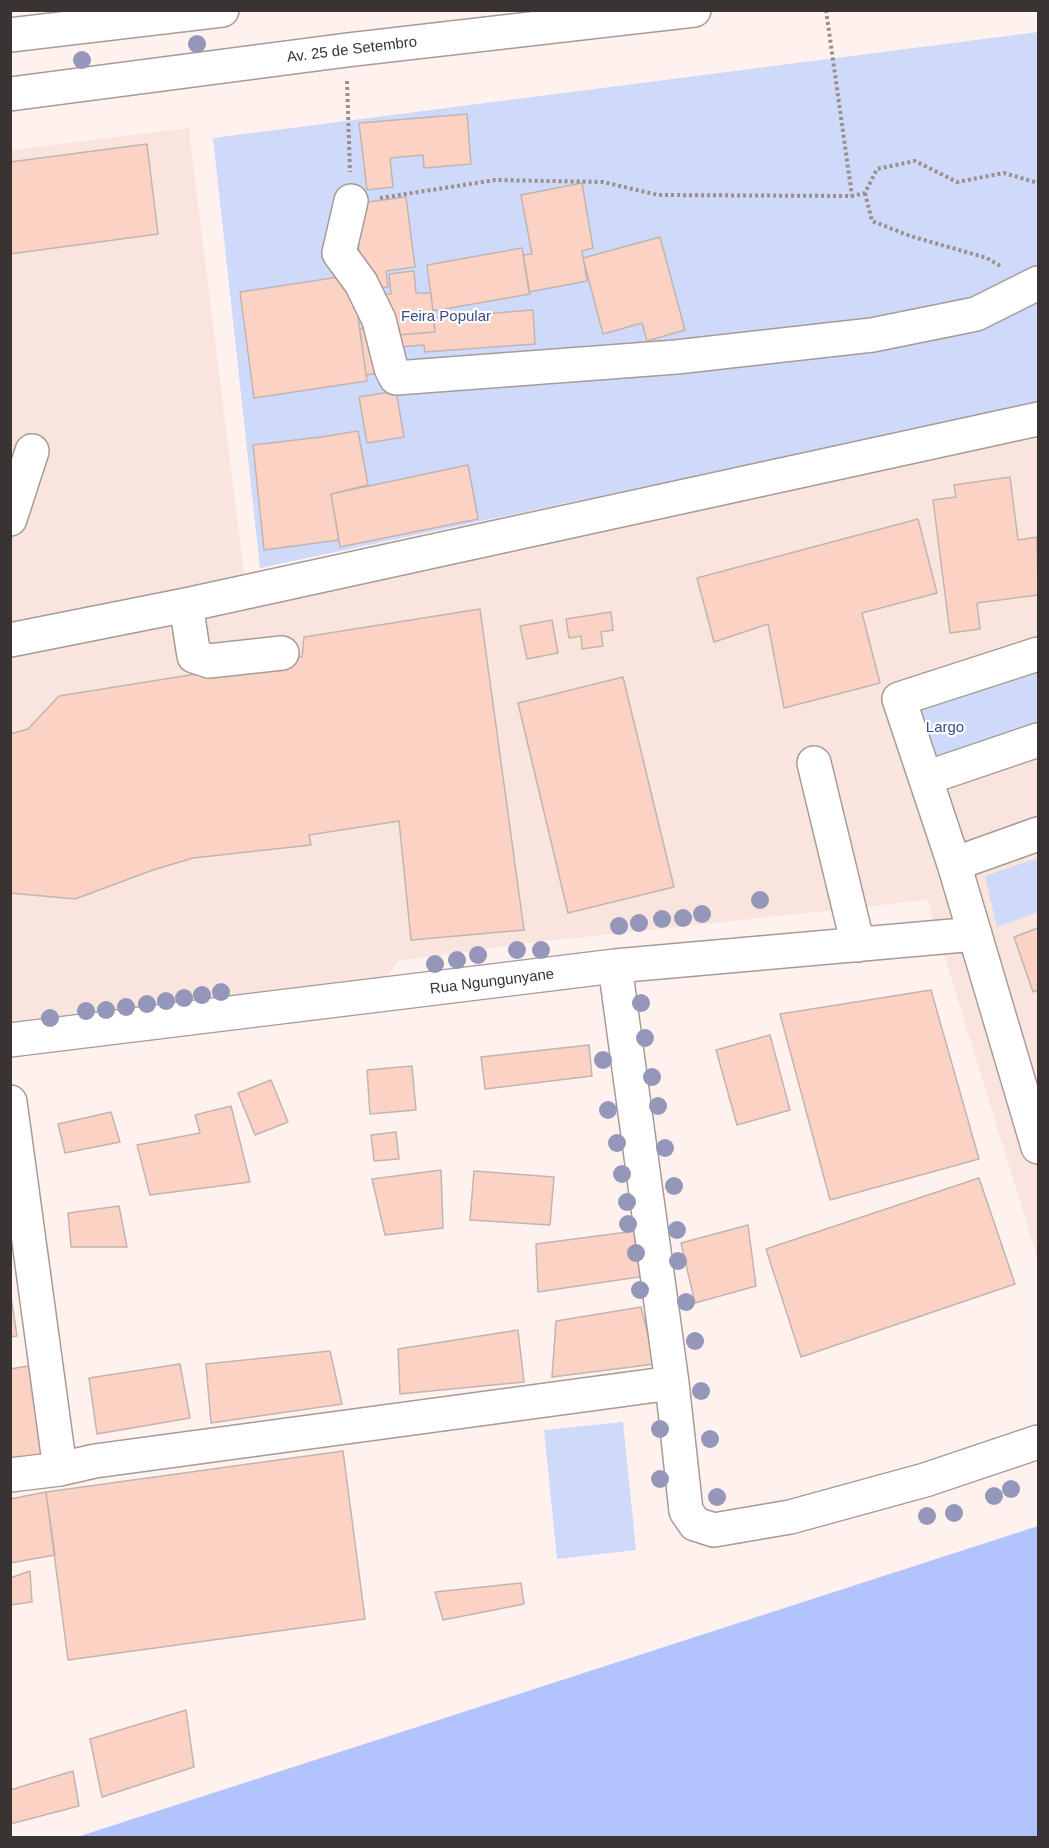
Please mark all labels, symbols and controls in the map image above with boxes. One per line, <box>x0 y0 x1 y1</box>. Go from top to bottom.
street label: Av. 25 de Setembro <box>286 33 418 67</box>
park label: Feira Popular <box>401 308 491 326</box>
park label: Largo <box>926 719 964 737</box>
street label: Rua Ngungunyane <box>429 965 555 999</box>

